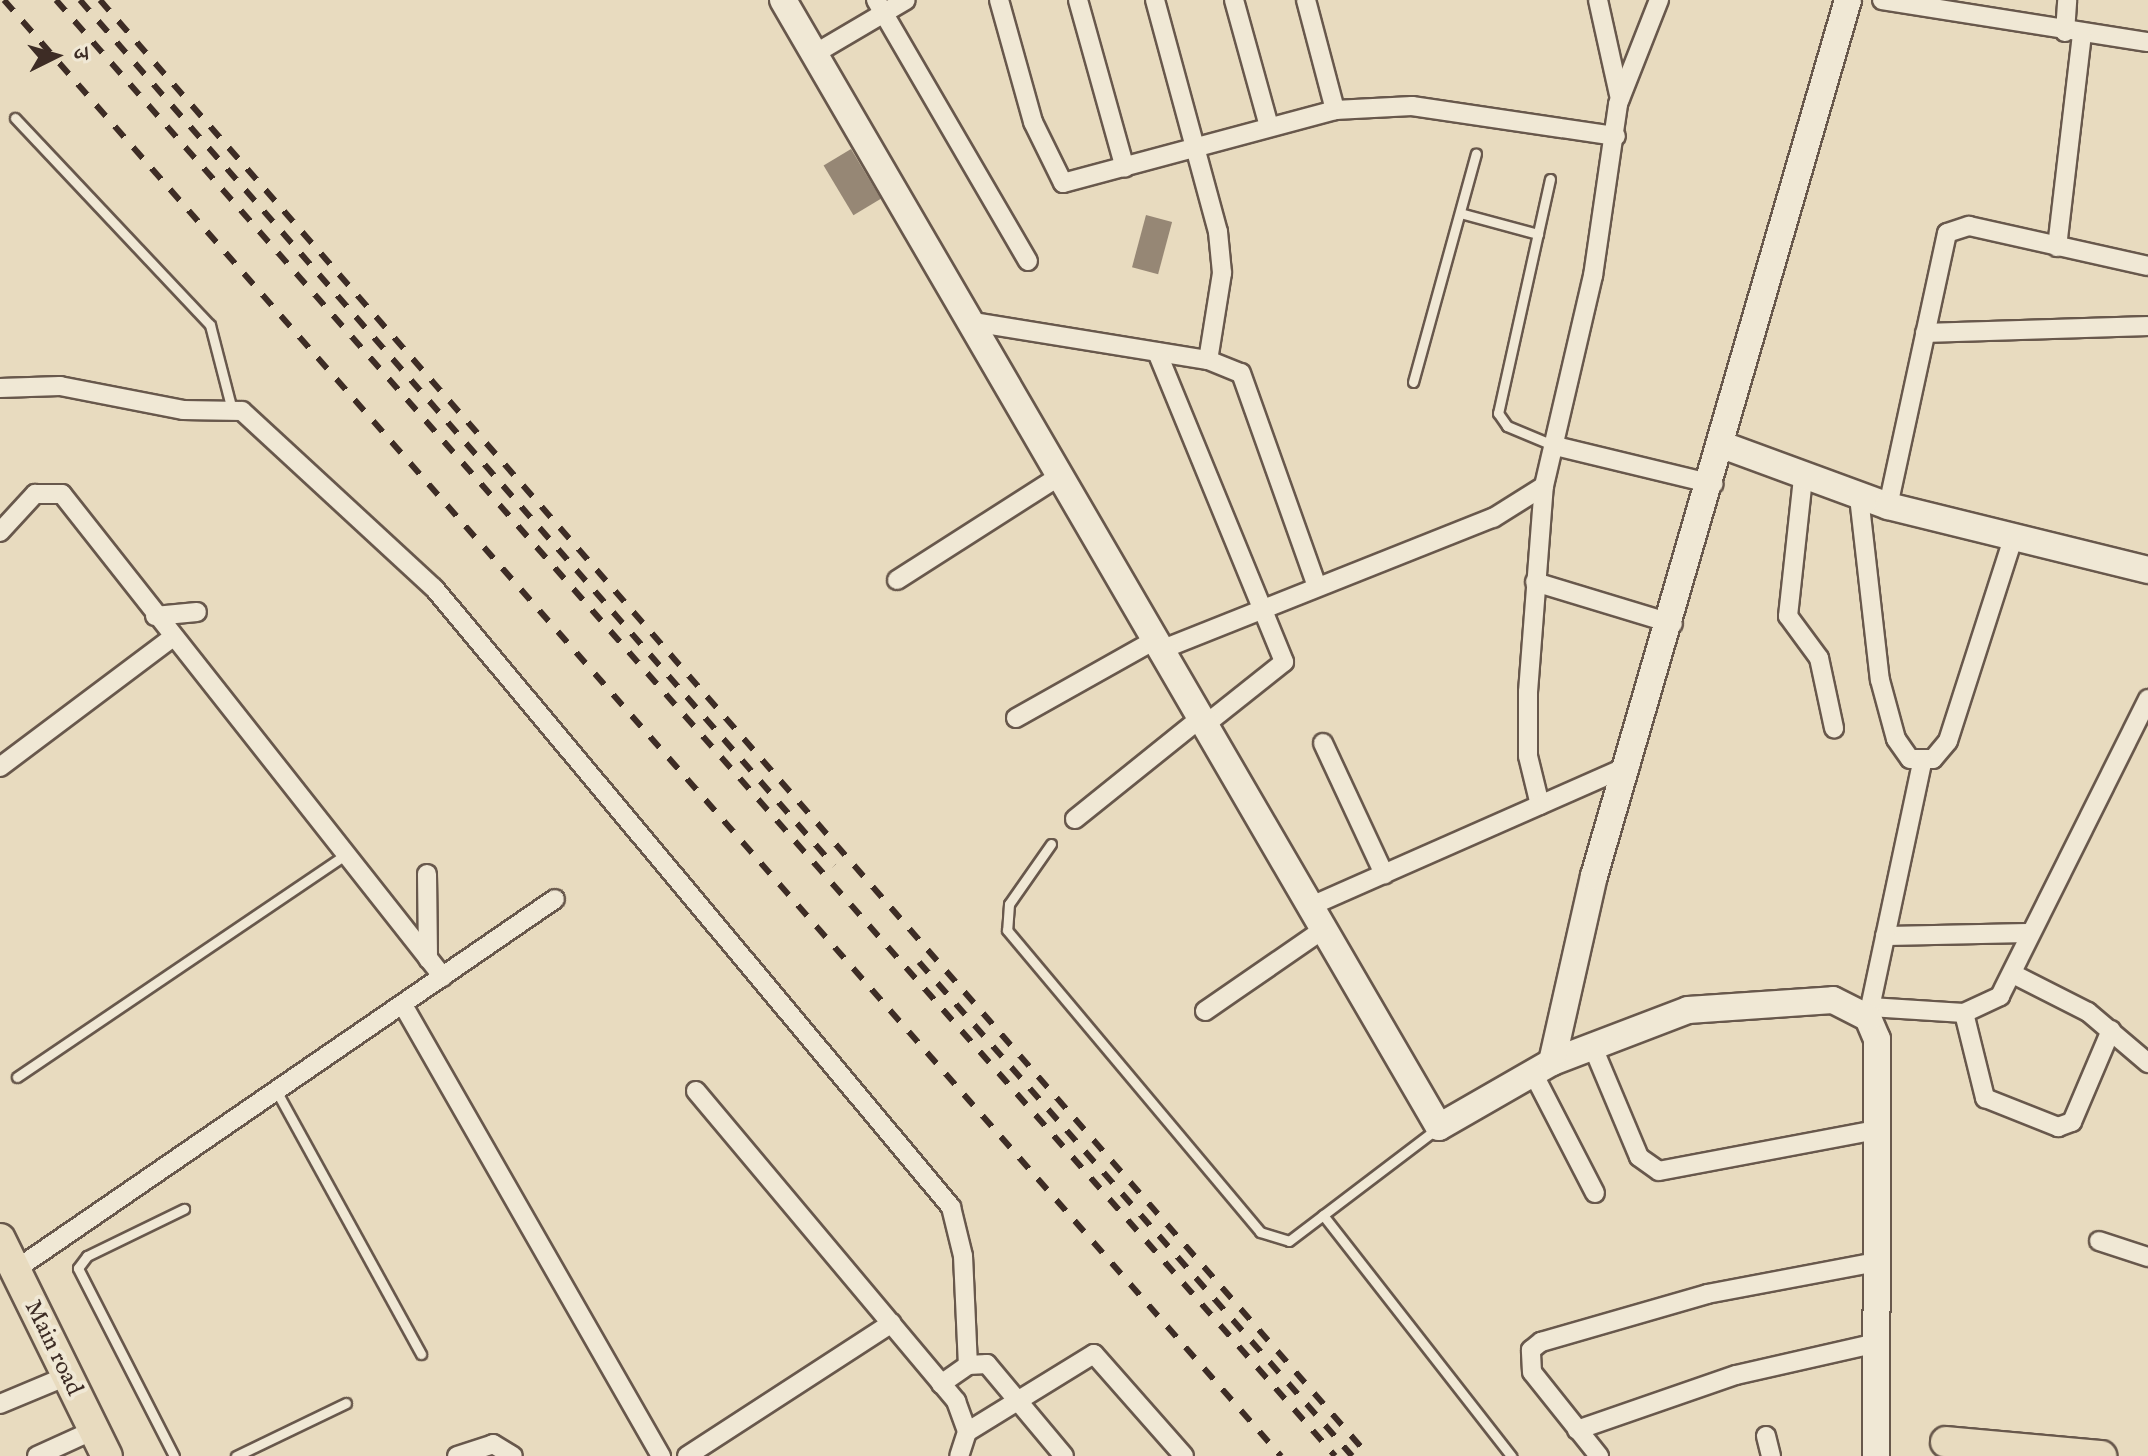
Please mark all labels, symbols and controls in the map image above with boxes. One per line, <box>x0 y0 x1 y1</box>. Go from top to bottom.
north arrow <box>16 16 96 96</box>
text: उ <box>65 47 94 61</box>
street label: Main road <box>18 1296 88 1400</box>

